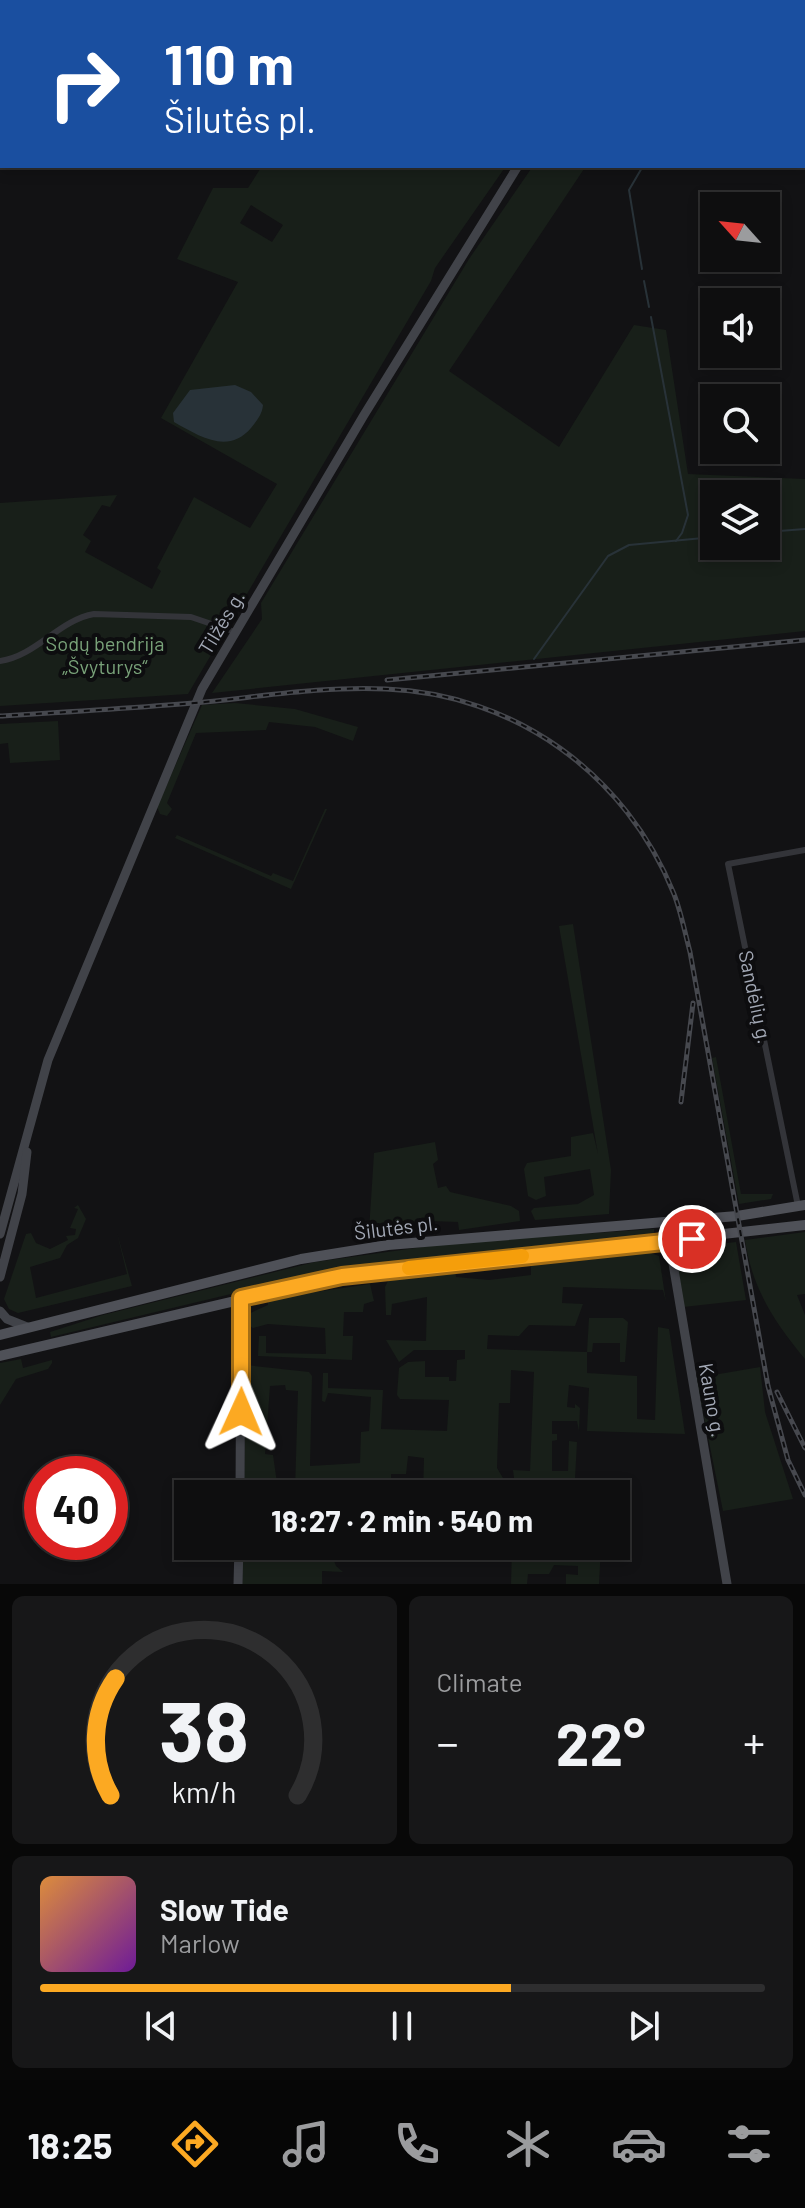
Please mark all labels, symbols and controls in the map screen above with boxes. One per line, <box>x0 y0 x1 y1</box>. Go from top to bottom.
text: 110 m <box>164 29 294 96</box>
icon: right <box>32 32 136 136</box>
text: Šilutės pl. <box>164 97 316 140</box>
north arrow <box>700 192 780 272</box>
map controls <box>700 192 780 560</box>
button: sound <box>700 288 780 368</box>
button: search <box>700 384 780 464</box>
button: layers <box>700 480 780 560</box>
street label: Tilžės g. <box>193 586 249 658</box>
park label: Sodų bendrija „Švyturys“ <box>46 631 164 678</box>
street label: Sandėlių g. <box>734 948 778 1046</box>
pin <box>658 1205 726 1273</box>
street label: Šilutės pl. <box>353 1210 439 1244</box>
icon: arrive <box>670 1217 714 1261</box>
street label: Kauno g. <box>695 1361 731 1439</box>
position arrow <box>199 1370 283 1454</box>
speed limit sign: 40 <box>24 1456 128 1560</box>
text: 18:27 · 2 min · 540 m <box>271 1502 533 1538</box>
text: Climate <box>437 1666 523 1697</box>
text: 38 <box>159 1679 249 1779</box>
text: 22° <box>556 1706 646 1778</box>
text: − <box>437 1715 459 1768</box>
text: + <box>743 1715 765 1768</box>
text: km/h <box>172 1774 237 1809</box>
text: Slow Tide <box>160 1891 289 1927</box>
text: Marlow <box>160 1927 240 1958</box>
icon: previous <box>139 2004 183 2048</box>
icon: pause <box>380 2004 424 2048</box>
icon: next <box>622 2004 666 2048</box>
icon: directions <box>167 2116 223 2172</box>
icon: music <box>278 2116 334 2172</box>
icon: phone <box>389 2116 445 2172</box>
icon: climate <box>500 2116 556 2172</box>
icon: car <box>611 2116 667 2172</box>
icon: filters <box>721 2116 777 2172</box>
text: 18:25 <box>27 2123 112 2166</box>

